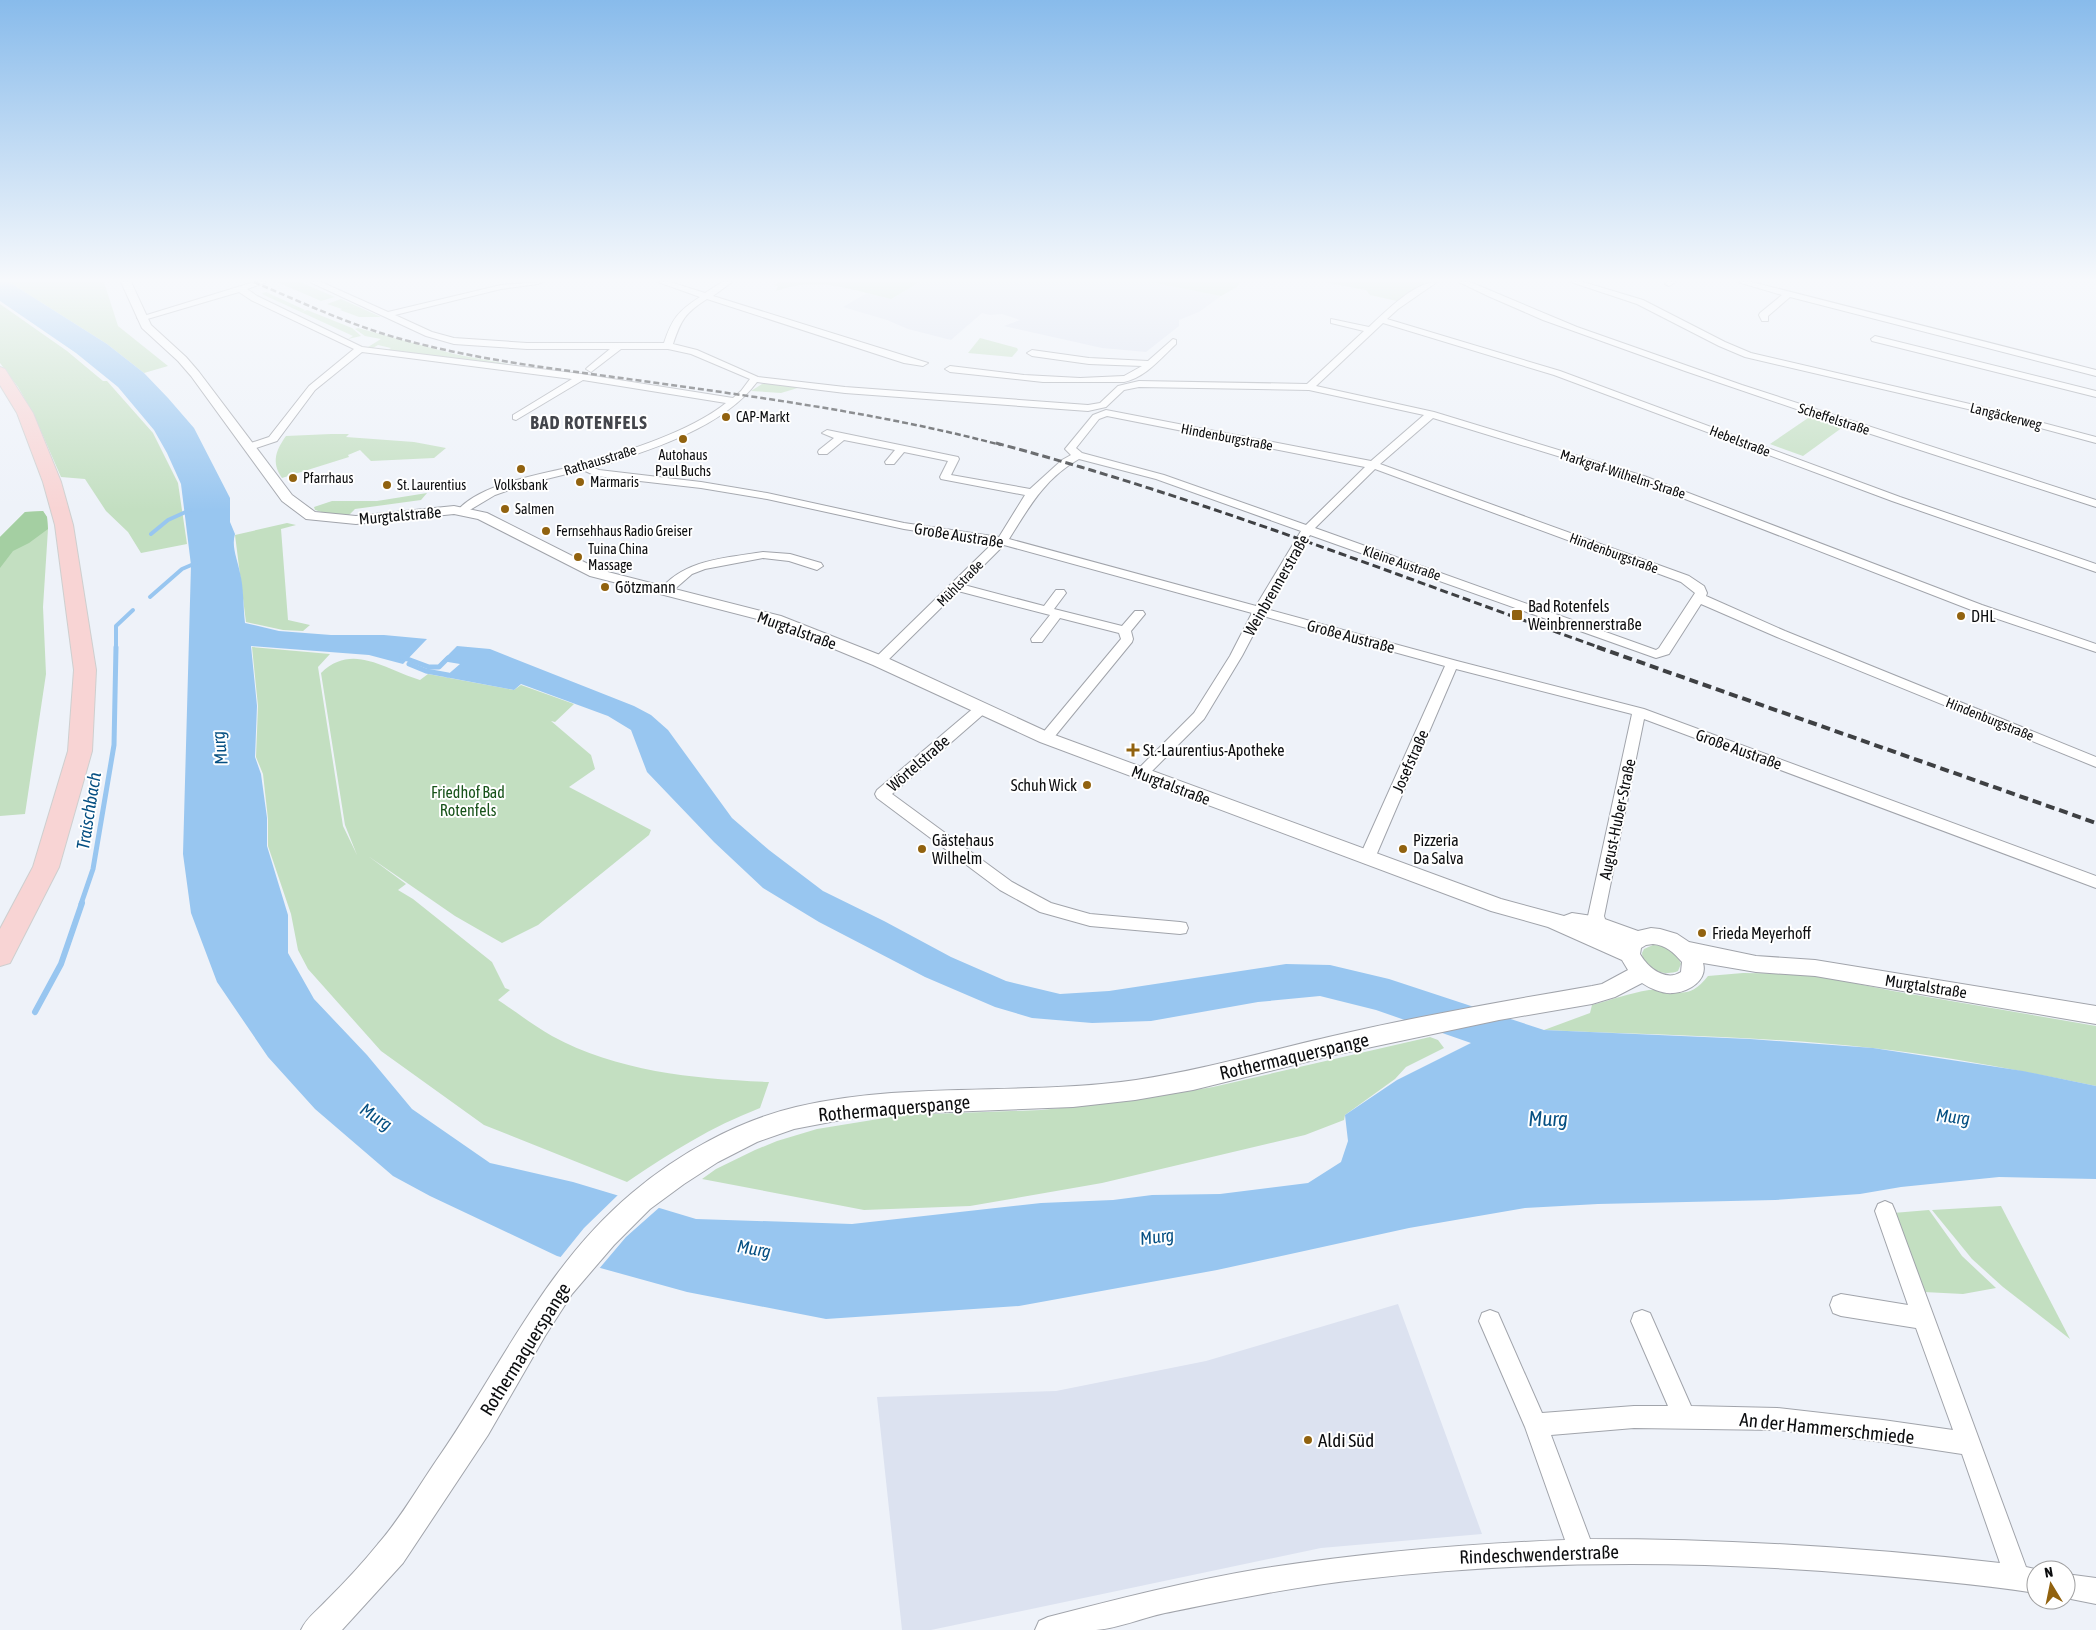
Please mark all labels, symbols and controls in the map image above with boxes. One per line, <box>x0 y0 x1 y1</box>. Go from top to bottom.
street label: Langäckerweg <box>1969 399 2043 433</box>
street label: Scheffelstraße <box>1796 400 1872 438</box>
place label: CAP-Markt <box>736 409 790 425</box>
marker: CAP-Markt <box>720 411 732 423</box>
district label: BAD ROTENFELS <box>530 412 648 433</box>
street label: Hindenburgstraße <box>1180 420 1274 454</box>
street label: Hebelstraße <box>1708 422 1772 460</box>
marker: Autohaus Paul Buchs <box>677 433 689 445</box>
street label: Rathausstraße <box>562 441 638 479</box>
street label: Markgraf-Wilhelm-Straße <box>1558 446 1688 502</box>
place label: Autohaus Paul Buchs <box>655 447 711 479</box>
marker: Volksbank <box>515 463 527 475</box>
place label: Pfarrhaus <box>303 470 354 486</box>
marker: Pfarrhaus <box>287 472 299 484</box>
place label: Marmaris <box>590 474 639 490</box>
marker: Marmaris <box>574 476 586 488</box>
place label: St. Laurentius <box>397 477 466 493</box>
place label: Volksbank <box>494 477 548 493</box>
marker: St. Laurentius <box>381 479 393 491</box>
place label: Salmen <box>515 501 554 517</box>
street label: Murgtalstraße <box>358 502 442 529</box>
marker: Salmen <box>499 503 511 515</box>
street label: Große Austraße <box>913 519 1005 551</box>
place label: Fernsehhaus Radio Greiser <box>556 523 693 539</box>
marker: Fernsehhaus Radio Greiser <box>540 525 552 537</box>
street label: Hindenburgstraße <box>1567 530 1661 576</box>
street label: Weinbrennerstraße <box>1240 531 1312 639</box>
place label: Tuina China Massage <box>588 541 648 573</box>
street label: Kleine Austraße <box>1361 542 1443 584</box>
marker: Tuina China Massage <box>572 551 584 563</box>
street label: Mühlstraße <box>934 557 986 609</box>
place label: Götzmann <box>615 578 676 596</box>
marker: Götzmann <box>599 581 611 593</box>
place label: Bad Rotenfels Weinbrennerstraße <box>1528 597 1642 633</box>
street label: Murgtalstraße <box>755 607 839 654</box>
place label: DHL <box>1971 607 1996 625</box>
marker: Bad Rotenfels Weinbrennerstraße <box>1510 608 1524 622</box>
marker: DHL <box>1955 610 1967 622</box>
street label: Große Austraße <box>1305 616 1397 656</box>
street label: Hindenburgstraße <box>1944 694 2036 744</box>
street label: Große Austraße <box>1694 725 1784 773</box>
street label: Josefstraße <box>1388 727 1432 795</box>
water label: Murg <box>207 730 232 766</box>
street label: Wörtelstraße <box>883 731 953 795</box>
place label: St.-Laurentius-Apotheke <box>1143 741 1285 760</box>
marker: St.-Laurentius-Apotheke <box>1127 744 1139 756</box>
street label: August-Huber-Straße <box>1595 757 1640 881</box>
street label: Murgtalstraße <box>1129 762 1213 809</box>
water label: Traischbach <box>72 770 105 851</box>
place label: Schuh Wick <box>1011 776 1077 794</box>
marker: Schuh Wick <box>1081 779 1093 791</box>
park label: Friedhof Bad Rotenfels <box>431 783 505 819</box>
place label: Gästehaus Wilhelm <box>932 831 994 867</box>
place label: Pizzeria Da Salva <box>1413 831 1464 867</box>
marker: Gästehaus Wilhelm <box>916 843 928 855</box>
marker: Pizzeria Da Salva <box>1397 843 1409 855</box>
place label: Frieda Meyerhoff <box>1712 924 1811 943</box>
marker: Frieda Meyerhoff <box>1696 927 1708 939</box>
street label: Murgtalstraße <box>1884 971 1968 1002</box>
street label: Rothermaquerspange <box>1217 1028 1371 1084</box>
street label: Rothermaquerspange <box>817 1090 971 1126</box>
water label: Murg <box>356 1098 396 1135</box>
water label: Murg <box>1935 1104 1971 1129</box>
water label: Murg <box>1528 1106 1568 1130</box>
water label: Murg <box>1139 1224 1175 1249</box>
water label: Murg <box>736 1235 773 1262</box>
street label: Rothermaquerspange <box>475 1279 575 1419</box>
street label: An der Hammerschmiede <box>1739 1408 1915 1448</box>
place label: Aldi Süd <box>1318 1429 1374 1451</box>
marker: Aldi Süd <box>1302 1434 1314 1446</box>
street label: Rindeschwenderstraße <box>1459 1540 1619 1568</box>
north arrow <box>2026 1560 2076 1610</box>
text: N <box>2043 1564 2054 1581</box>

